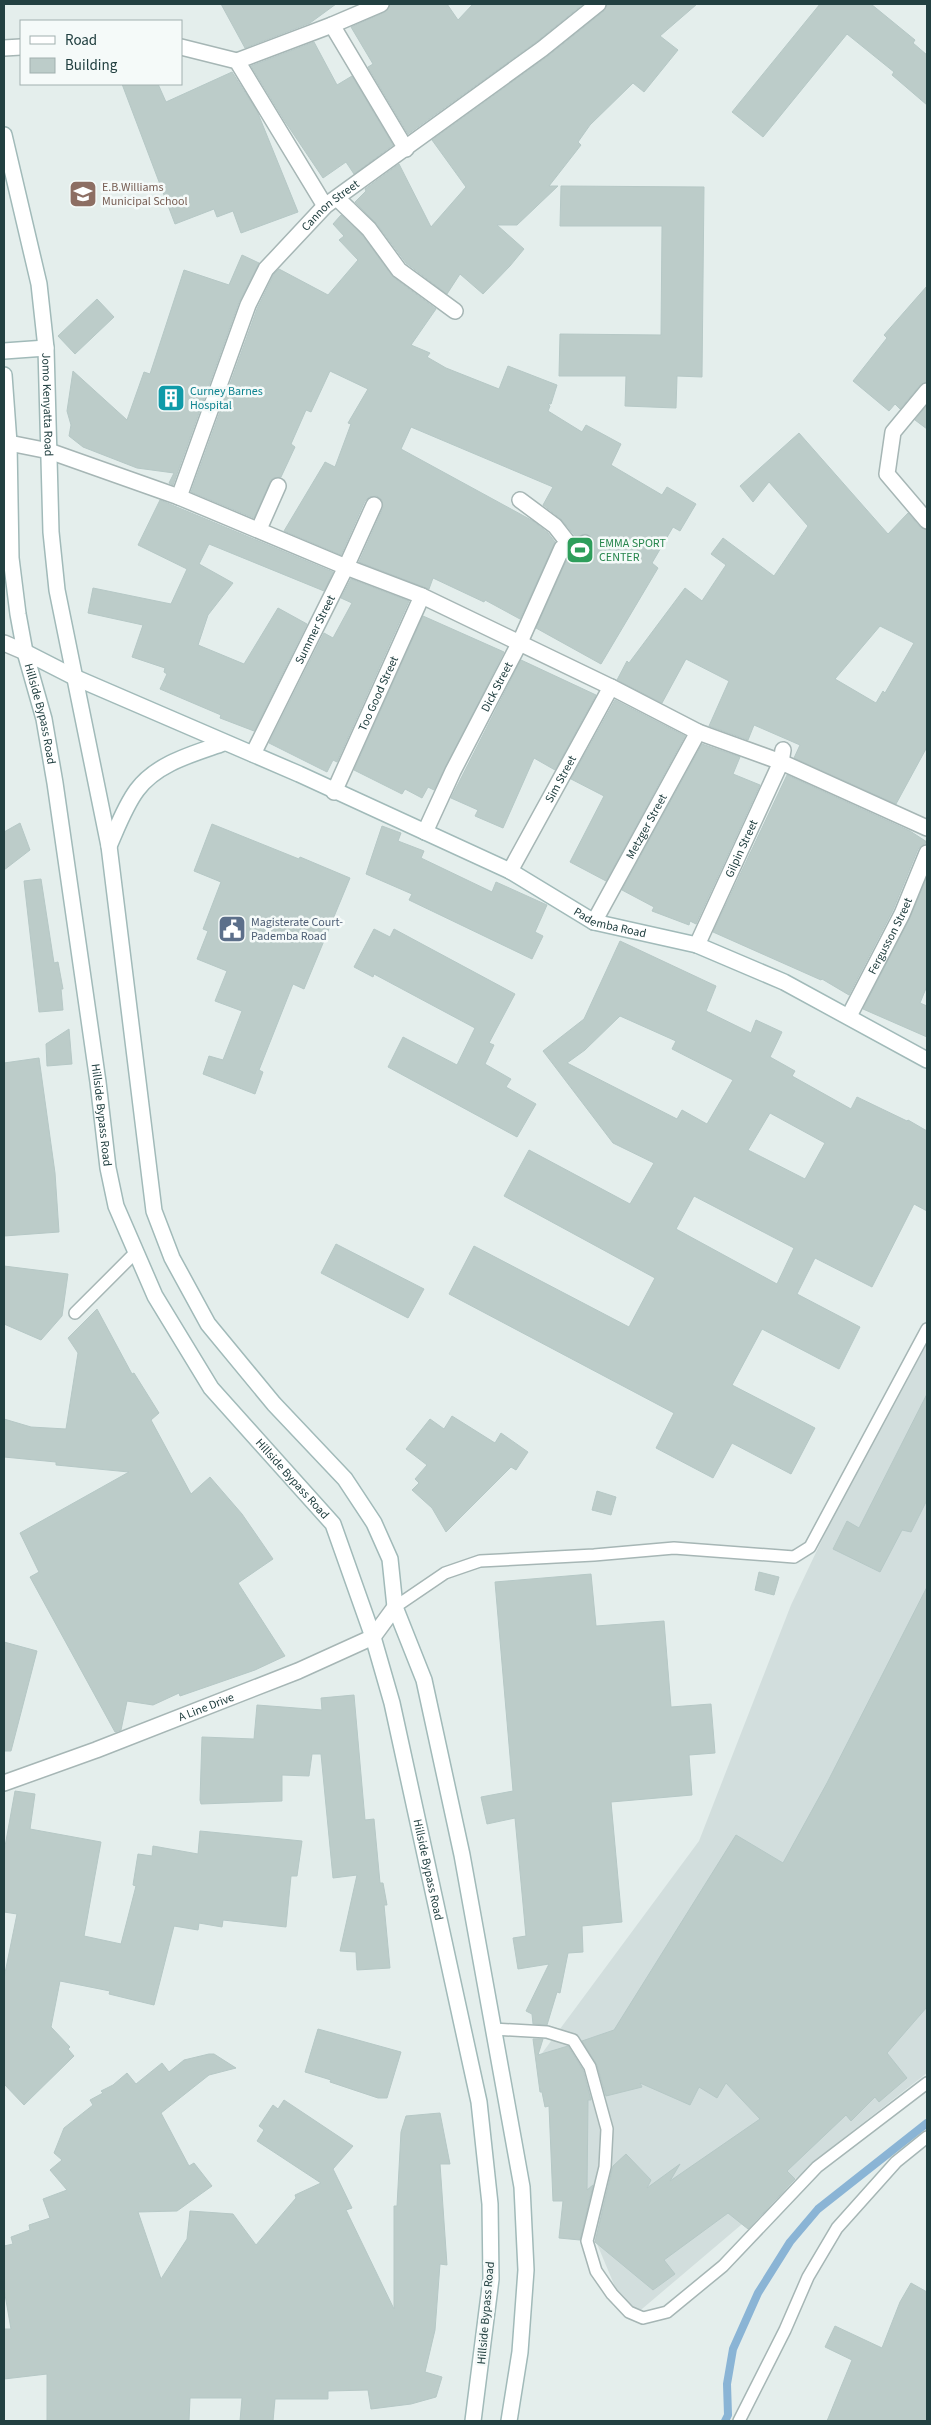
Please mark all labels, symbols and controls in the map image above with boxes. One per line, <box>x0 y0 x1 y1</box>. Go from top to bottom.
legend <box>20 20 182 85</box>
text: Road <box>65 30 97 51</box>
text: Building <box>65 55 118 76</box>
street label: Cannon Street <box>297 176 363 235</box>
school or university icon: E.B.Williams Municipal School <box>68 179 98 209</box>
place label: E.B.Williams Municipal School <box>102 179 188 210</box>
street label: Jomo Kenyatta Road <box>38 352 57 457</box>
building icon: Curney Barnes Hospital <box>156 383 186 413</box>
place label: Curney Barnes Hospital <box>190 383 263 414</box>
sports icon: EMMA SPORT CENTER <box>565 535 595 565</box>
place label: EMMA SPORT CENTER <box>599 535 667 566</box>
street label: Summer Street <box>290 592 339 667</box>
street label: Too Good Street <box>354 653 403 734</box>
street label: Dick Street <box>477 659 517 715</box>
street label: Hillside Bypass Road <box>20 661 60 765</box>
street label: Sim Street <box>541 752 580 806</box>
street label: Metzger Street <box>622 791 671 862</box>
street label: Gilpin Street <box>721 817 762 880</box>
street label: Fergusson Street <box>864 895 916 977</box>
street label: Pademba Road <box>570 903 648 942</box>
public building icon: Magisterate Court- Pademba Road <box>217 914 247 944</box>
place label: Magisterate Court- Pademba Road <box>251 914 343 945</box>
street label: Hillside Bypass Road <box>87 1062 116 1167</box>
street label: Hillside Bypass Road <box>252 1435 333 1523</box>
street label: A Line Drive <box>176 1688 237 1726</box>
street label: Hillside Bypass Road <box>409 1817 448 1922</box>
street label: Hillside Bypass Road <box>473 2261 499 2365</box>

